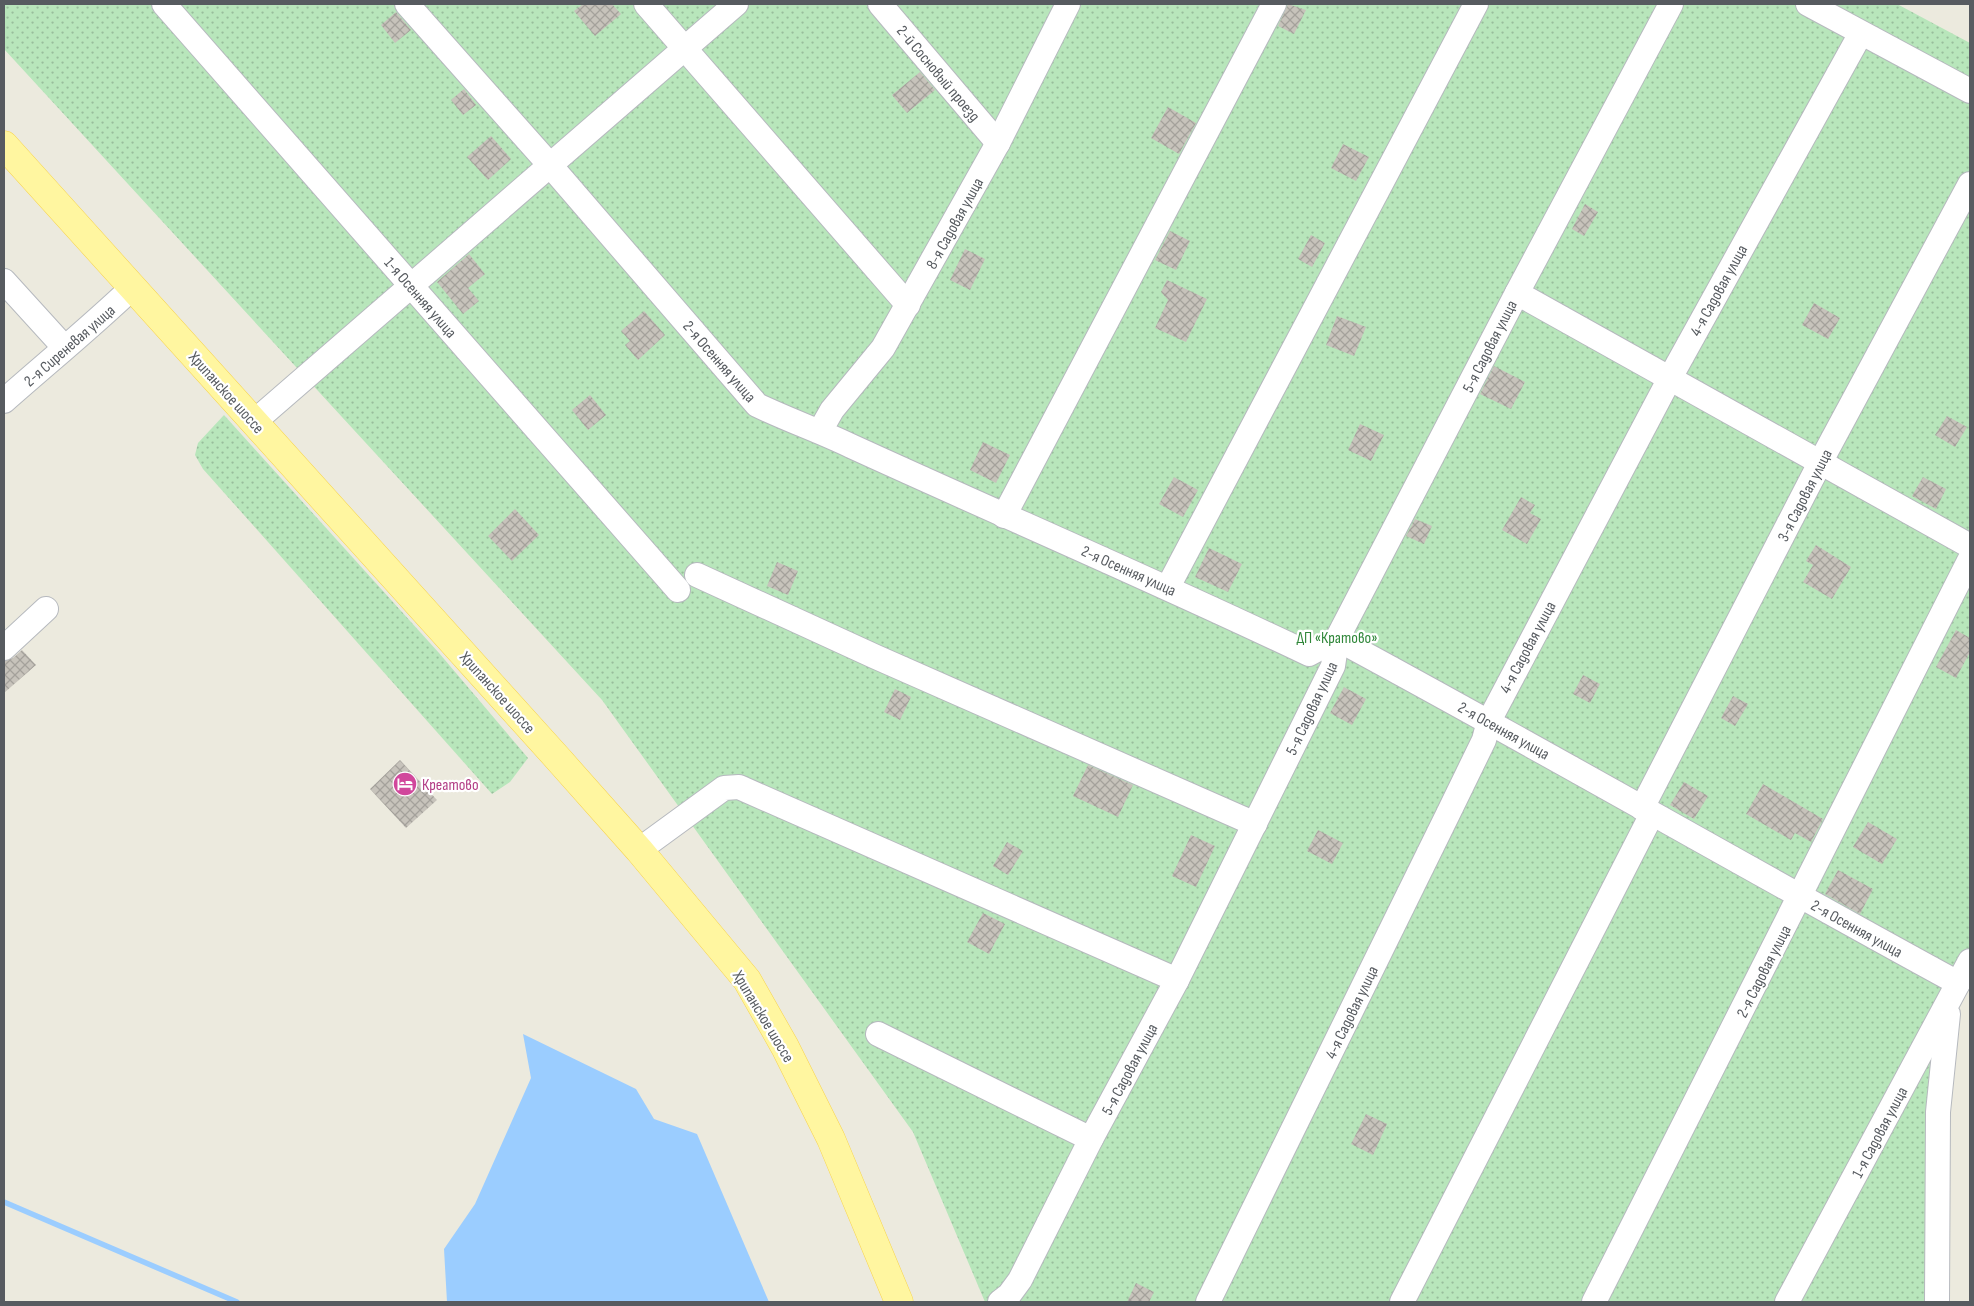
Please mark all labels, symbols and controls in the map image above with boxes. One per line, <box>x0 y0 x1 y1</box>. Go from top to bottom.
street label: 2-й Сосновый проезд <box>892 22 984 126</box>
street label: 8-я Садовая улица <box>922 175 988 273</box>
street label: 4-я Садовая улица <box>1686 242 1752 340</box>
street label: 1-я Осенняя улица <box>380 254 460 342</box>
street label: 5-я Садовая улица <box>1459 297 1522 396</box>
street label: 2-я Сиреневая улица <box>20 301 120 391</box>
street label: 2-я Осенняя улица <box>678 317 759 407</box>
street label: Хрипанское шоссе <box>184 347 268 438</box>
street label: 3-я Садовая улица <box>1774 446 1837 545</box>
street label: 2-я Осенняя улица <box>1078 542 1179 601</box>
street label: 4-я Садовая улица <box>1496 599 1560 697</box>
park label: ДП «Кратово» <box>1296 629 1378 648</box>
street label: Хрипанское шоссе <box>455 647 539 738</box>
street label: 5-я Садовая улица <box>1282 659 1342 758</box>
street label: 2-я Осенняя улица <box>1454 698 1552 764</box>
hotel icon: Креатово <box>392 771 418 797</box>
place label: Креатово <box>422 776 479 795</box>
street label: 2-я Осенняя улица <box>1807 896 1905 962</box>
street label: 2-я Садовая улица <box>1733 922 1796 1021</box>
street label: 4-я Садовая улица <box>1322 963 1383 1062</box>
street label: Хрипанское шоссе <box>727 967 798 1066</box>
street label: 5-я Садовая улица <box>1098 1021 1162 1119</box>
street label: 1-я Садовая улица <box>1848 1084 1912 1181</box>

